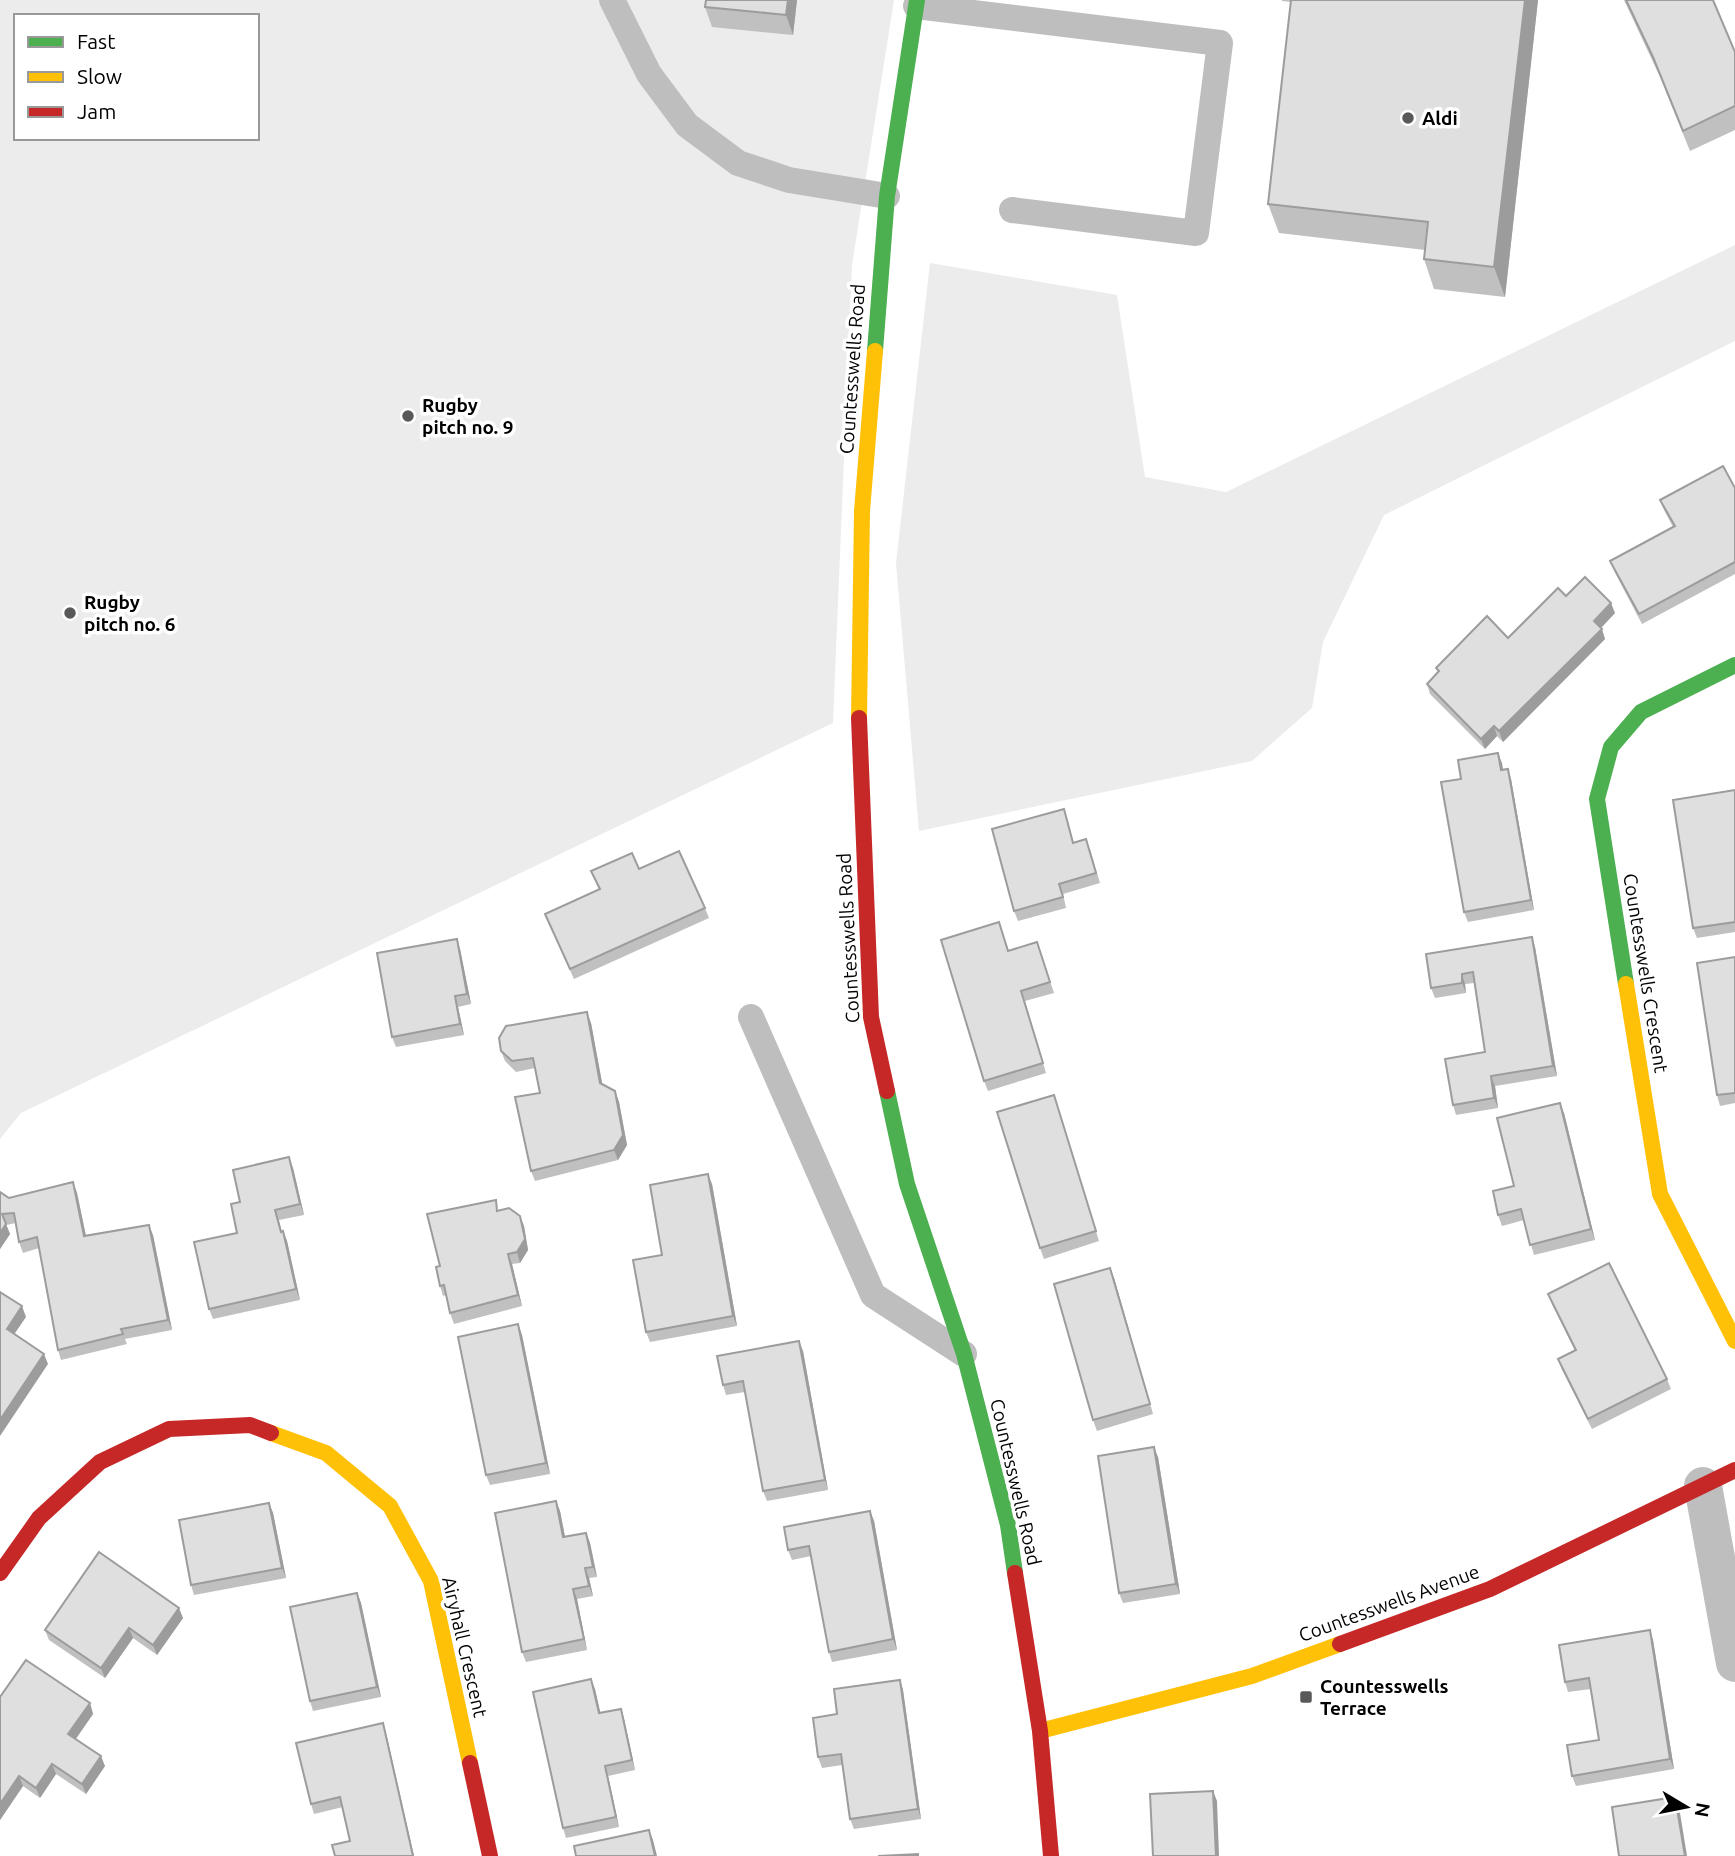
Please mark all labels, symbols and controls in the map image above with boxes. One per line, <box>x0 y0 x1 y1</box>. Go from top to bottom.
legend <box>14 14 259 140</box>
text: Fast <box>77 29 115 53</box>
text: Slow <box>77 64 122 88</box>
text: Jam <box>77 99 116 123</box>
place label: Aldi <box>1422 107 1458 129</box>
marker: Aldi <box>1400 110 1416 126</box>
street label: Countesswells Road <box>835 283 869 455</box>
place label: Rugby pitch no. 9 <box>422 394 514 438</box>
marker: Rugby pitch no. 9 <box>400 408 416 424</box>
place label: Rugby pitch no. 6 <box>84 591 176 635</box>
marker: Rugby pitch no. 6 <box>62 605 78 621</box>
street label: Countesswells Road <box>833 852 863 1024</box>
street label: Countesswells Crescent <box>1619 872 1673 1075</box>
street label: Countesswells Road <box>986 1396 1046 1568</box>
street label: Countesswells Avenue <box>1296 1560 1482 1646</box>
street label: Airyhall Crescent <box>438 1574 492 1720</box>
place label: Countesswells Terrace <box>1320 1675 1449 1719</box>
marker: Countesswells Terrace <box>1298 1689 1314 1705</box>
north arrow <box>1651 1772 1721 1842</box>
text: N <box>1691 1801 1715 1819</box>

